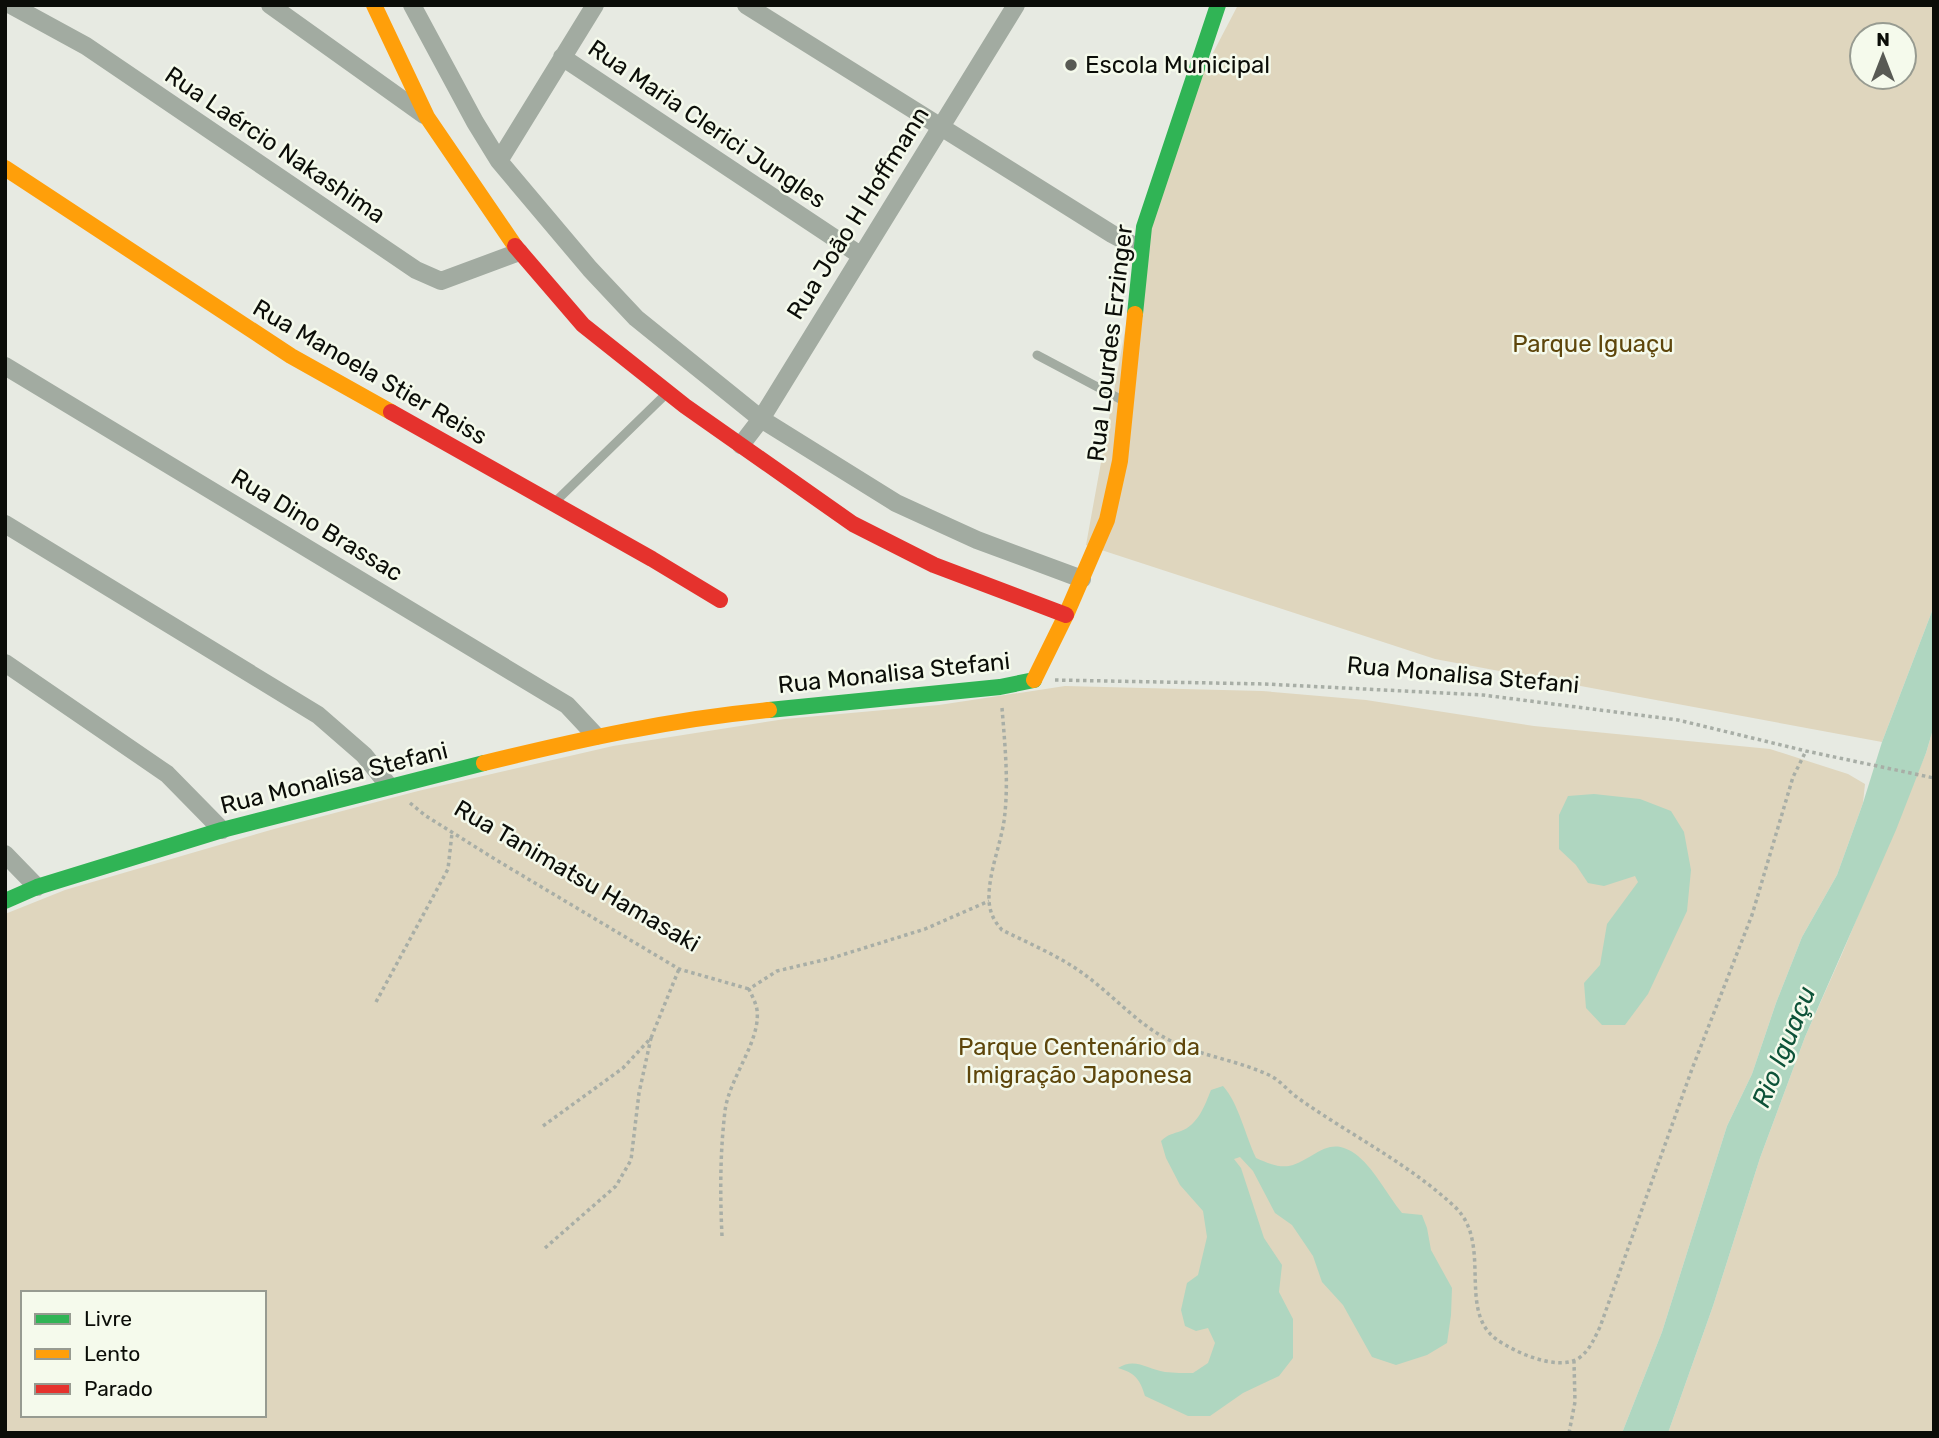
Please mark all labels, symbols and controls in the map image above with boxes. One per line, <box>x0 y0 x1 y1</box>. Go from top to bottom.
north arrow <box>1848 21 1918 91</box>
text: N <box>1876 28 1890 51</box>
street label: Rua Maria Clerici Jungles <box>583 34 831 214</box>
place label: Escola Municipal <box>1085 51 1270 79</box>
marker: Escola Municipal <box>1063 57 1079 73</box>
street label: Rua Laércio Nakashima <box>160 61 390 229</box>
street label: Rua João H Hoffmann <box>781 102 935 324</box>
street label: Rua Lourdes Erzinger <box>1082 223 1138 463</box>
street label: Rua Manoela Stier Reiss <box>248 293 492 451</box>
park label: Parque Iguaçu <box>1512 330 1674 358</box>
street label: Rua Dino Brassac <box>226 463 408 587</box>
street label: Rua Monalisa Stefani <box>777 647 1011 699</box>
street label: Rua Monalisa Stefani <box>1346 651 1580 699</box>
street label: Rua Monalisa Stefani <box>217 736 451 820</box>
street label: Rua Tanimatsu Hamasaki <box>449 794 705 958</box>
water label: Rio Iguaçu <box>1746 982 1822 1112</box>
park label: Parque Centenário da Imigração Japonesa <box>958 1033 1200 1089</box>
legend <box>21 1291 266 1417</box>
text: Livre <box>84 1306 132 1331</box>
text: Lento <box>84 1341 140 1366</box>
text: Parado <box>84 1376 153 1401</box>

